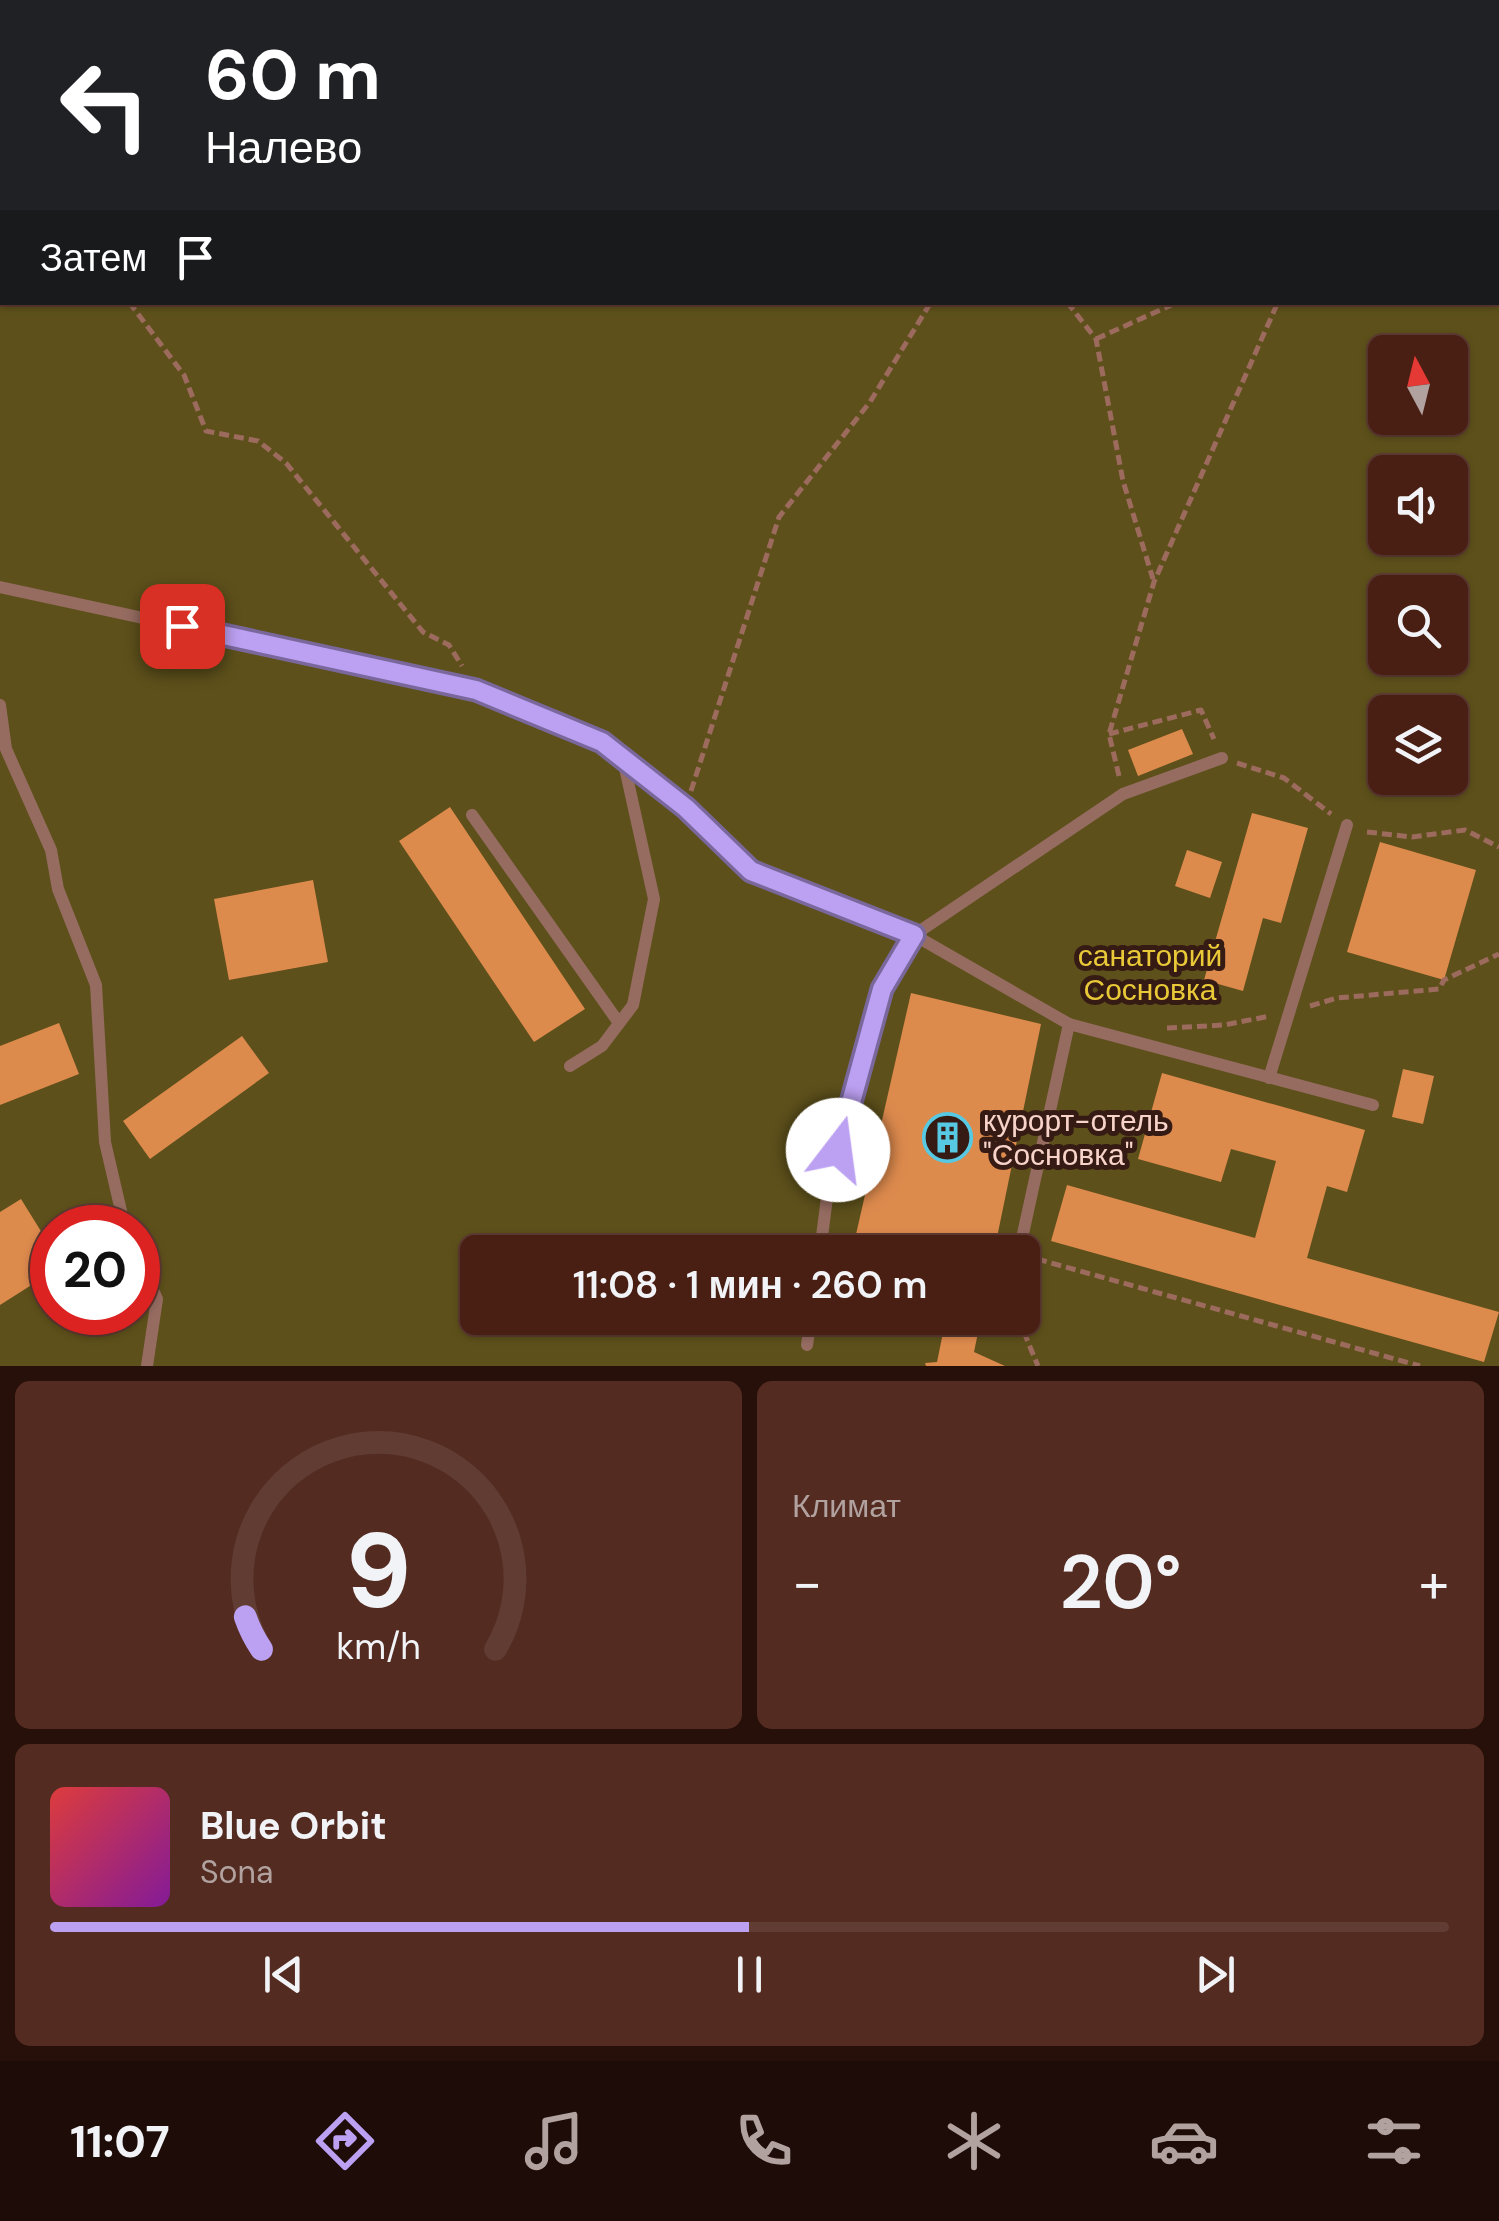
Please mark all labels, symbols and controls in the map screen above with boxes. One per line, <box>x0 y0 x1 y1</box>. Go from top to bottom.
text: 60 m <box>205 30 381 121</box>
icon: left <box>40 40 170 170</box>
text: Налево <box>205 118 362 177</box>
icon: arrive <box>168 230 223 285</box>
text: Затем <box>40 233 148 283</box>
north arrow <box>1368 335 1468 435</box>
map controls <box>1368 335 1468 795</box>
button: sound <box>1368 455 1468 555</box>
button: search <box>1368 575 1468 675</box>
pin <box>140 584 225 669</box>
icon: arrive <box>155 599 210 654</box>
button: layers <box>1368 695 1468 795</box>
park label: санаторий Сосновка <box>1078 936 1222 1009</box>
position arrow <box>786 1098 890 1202</box>
place label: курорт-отель "Сосновка" <box>983 1101 1169 1174</box>
building icon: курорт-отель "Сосновка" <box>922 1112 974 1164</box>
speed limit sign: 20 <box>30 1205 160 1335</box>
text: 11:08 · 1 мин · 260 m <box>573 1260 927 1310</box>
text: Климат <box>792 1485 901 1527</box>
text: 9 <box>345 1504 412 1639</box>
text: 20° <box>1060 1534 1181 1631</box>
text: − <box>792 1547 822 1619</box>
text: + <box>1419 1547 1449 1619</box>
text: km/h <box>336 1624 421 1670</box>
text: Blue Orbit <box>200 1801 387 1851</box>
text: Sona <box>200 1851 273 1893</box>
icon: previous <box>256 1947 311 2002</box>
icon: pause <box>722 1947 777 2002</box>
icon: next <box>1188 1947 1243 2002</box>
icon: directions <box>310 2106 380 2176</box>
icon: music <box>519 2106 589 2176</box>
icon: phone <box>729 2106 799 2176</box>
icon: climate <box>939 2106 1009 2176</box>
icon: car <box>1149 2106 1219 2176</box>
icon: filters <box>1359 2106 1429 2176</box>
text: 11:07 <box>70 2112 170 2171</box>

